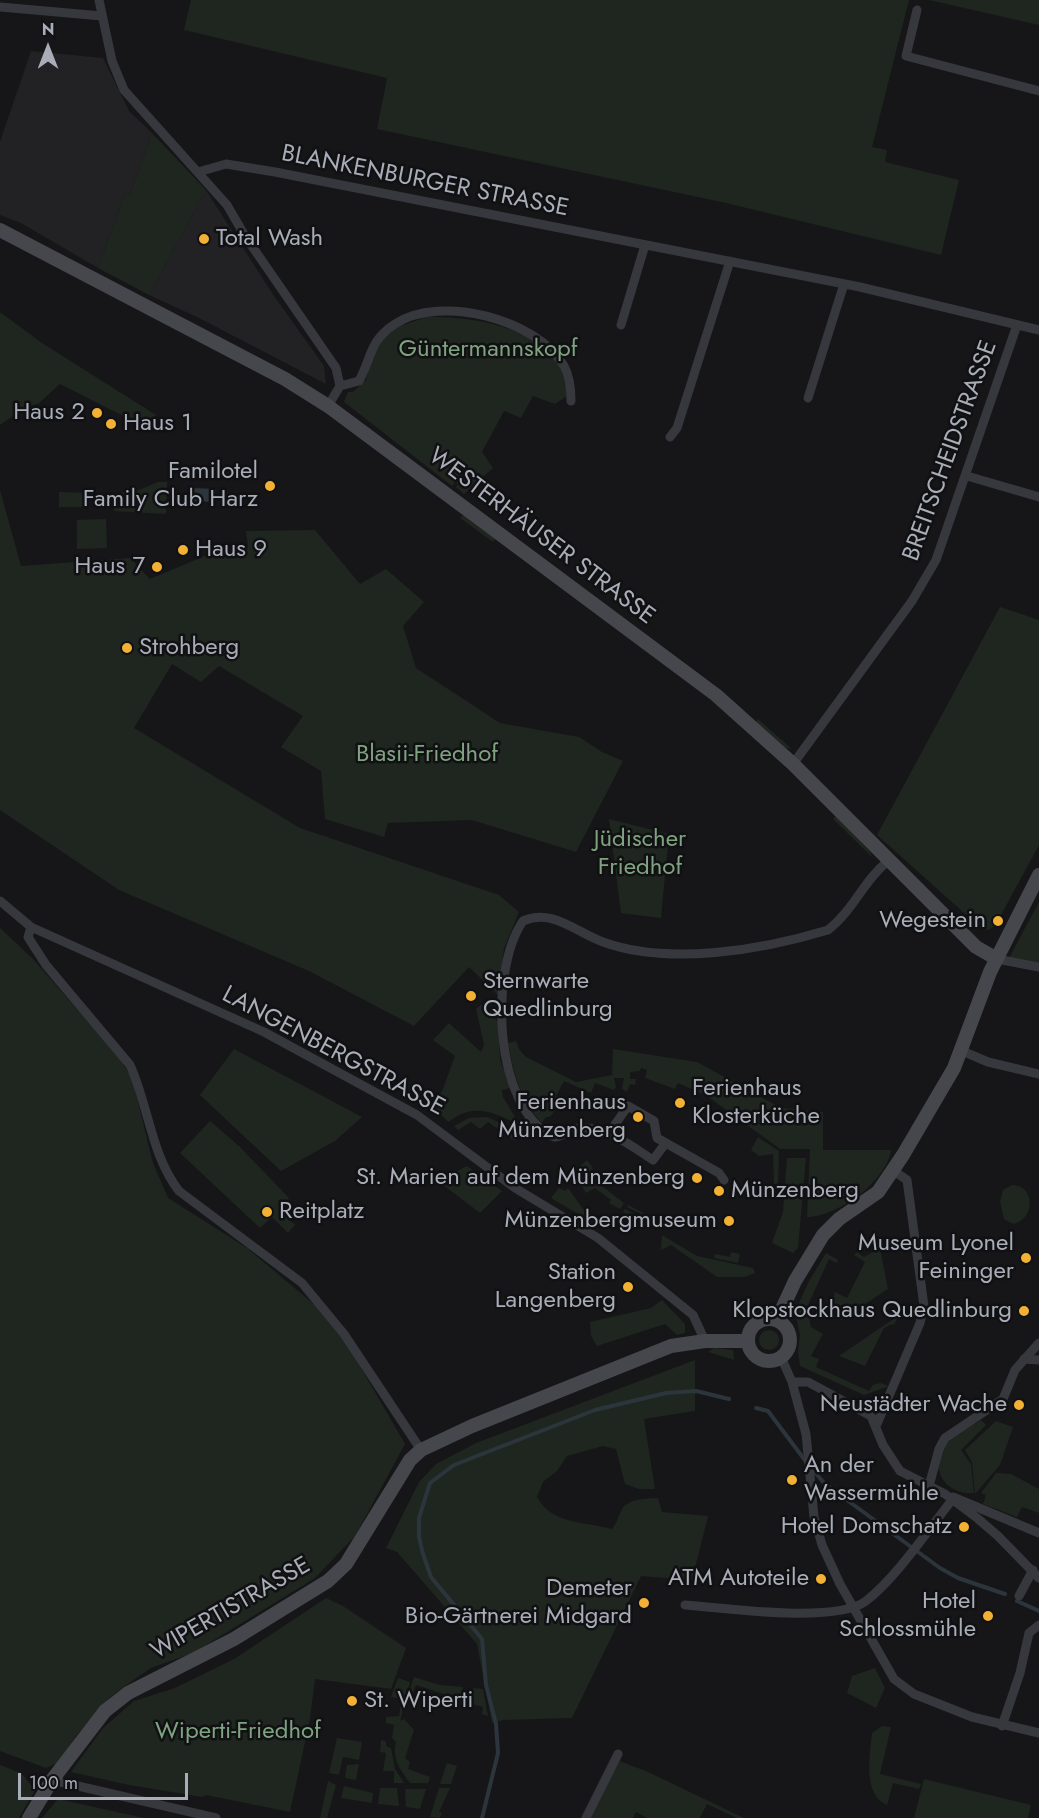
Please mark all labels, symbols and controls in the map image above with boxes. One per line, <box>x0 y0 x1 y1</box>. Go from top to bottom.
north arrow <box>18 18 78 78</box>
text: N <box>42 18 54 41</box>
street label: BLANKENBURGER STRASSE <box>279 140 571 224</box>
place label: Total Wash <box>216 225 323 253</box>
marker: Total Wash <box>197 232 211 246</box>
park label: Güntermannskopf <box>398 336 578 364</box>
street label: BREITSCHEIDSTRASSE <box>898 337 1004 565</box>
place label: Haus 2 <box>13 399 85 427</box>
marker: Haus 2 <box>90 406 104 420</box>
place label: Haus 1 <box>123 410 192 438</box>
marker: Haus 1 <box>104 417 118 431</box>
street label: WESTERHÄUSER STRASSE <box>422 442 660 632</box>
place label: Familotel Family Club Harz <box>83 458 258 514</box>
marker: Familotel Family Club Harz <box>263 479 277 493</box>
place label: Haus 9 <box>195 536 267 564</box>
marker: Haus 9 <box>176 543 190 557</box>
place label: Haus 7 <box>74 553 145 581</box>
marker: Haus 7 <box>150 560 164 574</box>
place label: Strohberg <box>139 634 239 662</box>
marker: Strohberg <box>120 641 134 655</box>
park label: Blasii-Friedhof <box>356 741 498 769</box>
park label: Jüdischer Friedhof <box>594 826 686 882</box>
place label: Wegestein <box>879 907 986 935</box>
marker: Wegestein <box>991 914 1005 928</box>
place label: Sternwarte Quedlinburg <box>483 968 613 1024</box>
street label: LANGENBERGSTRASSE <box>217 981 449 1123</box>
marker: Sternwarte Quedlinburg <box>464 989 478 1003</box>
place label: Ferienhaus Klosterküche <box>692 1075 820 1131</box>
place label: Ferienhaus Münzenberg <box>498 1089 626 1145</box>
marker: Ferienhaus Klosterküche <box>673 1096 687 1110</box>
marker: Ferienhaus Münzenberg <box>631 1110 645 1124</box>
place label: St. Marien auf dem Münzenberg <box>356 1164 685 1192</box>
marker: St. Marien auf dem Münzenberg <box>690 1171 704 1185</box>
place label: Münzenberg <box>731 1177 859 1205</box>
marker: Münzenberg <box>712 1184 726 1198</box>
place label: Reitplatz <box>279 1198 364 1226</box>
marker: Reitplatz <box>260 1205 274 1219</box>
place label: Münzenbergmuseum <box>504 1207 717 1235</box>
marker: Münzenbergmuseum <box>722 1214 736 1228</box>
place label: Museum Lyonel Feininger <box>858 1230 1014 1286</box>
marker: Museum Lyonel Feininger <box>1019 1251 1033 1265</box>
place label: Station Langenberg <box>495 1259 616 1315</box>
marker: Station Langenberg <box>621 1280 635 1294</box>
place label: Klopstockhaus Quedlinburg <box>732 1297 1012 1325</box>
marker: Klopstockhaus Quedlinburg <box>1017 1304 1031 1318</box>
place label: Neustädter Wache <box>820 1391 1007 1419</box>
marker: Neustädter Wache <box>1012 1398 1026 1412</box>
place label: An der Wassermühle <box>804 1452 939 1508</box>
marker: An der Wassermühle <box>785 1473 799 1487</box>
place label: Hotel Domschatz <box>781 1513 952 1541</box>
marker: Hotel Domschatz <box>957 1520 971 1534</box>
street label: WIPERTISTRASSE <box>146 1552 316 1666</box>
place label: ATM Autoteile <box>668 1565 809 1593</box>
marker: ATM Autoteile <box>814 1572 828 1586</box>
place label: Demeter Bio-Gärtnerei Midgard <box>405 1575 632 1631</box>
place label: Hotel Schlossmühle <box>839 1588 976 1644</box>
marker: Demeter Bio-Gärtnerei Midgard <box>637 1596 651 1610</box>
marker: Hotel Schlossmühle <box>981 1609 995 1623</box>
place label: St. Wiperti <box>364 1687 474 1715</box>
marker: St. Wiperti <box>345 1694 359 1708</box>
park label: Wiperti-Friedhof <box>155 1718 321 1746</box>
scale bar <box>21 1761 190 1799</box>
text: 100 m <box>29 1770 78 1796</box>

